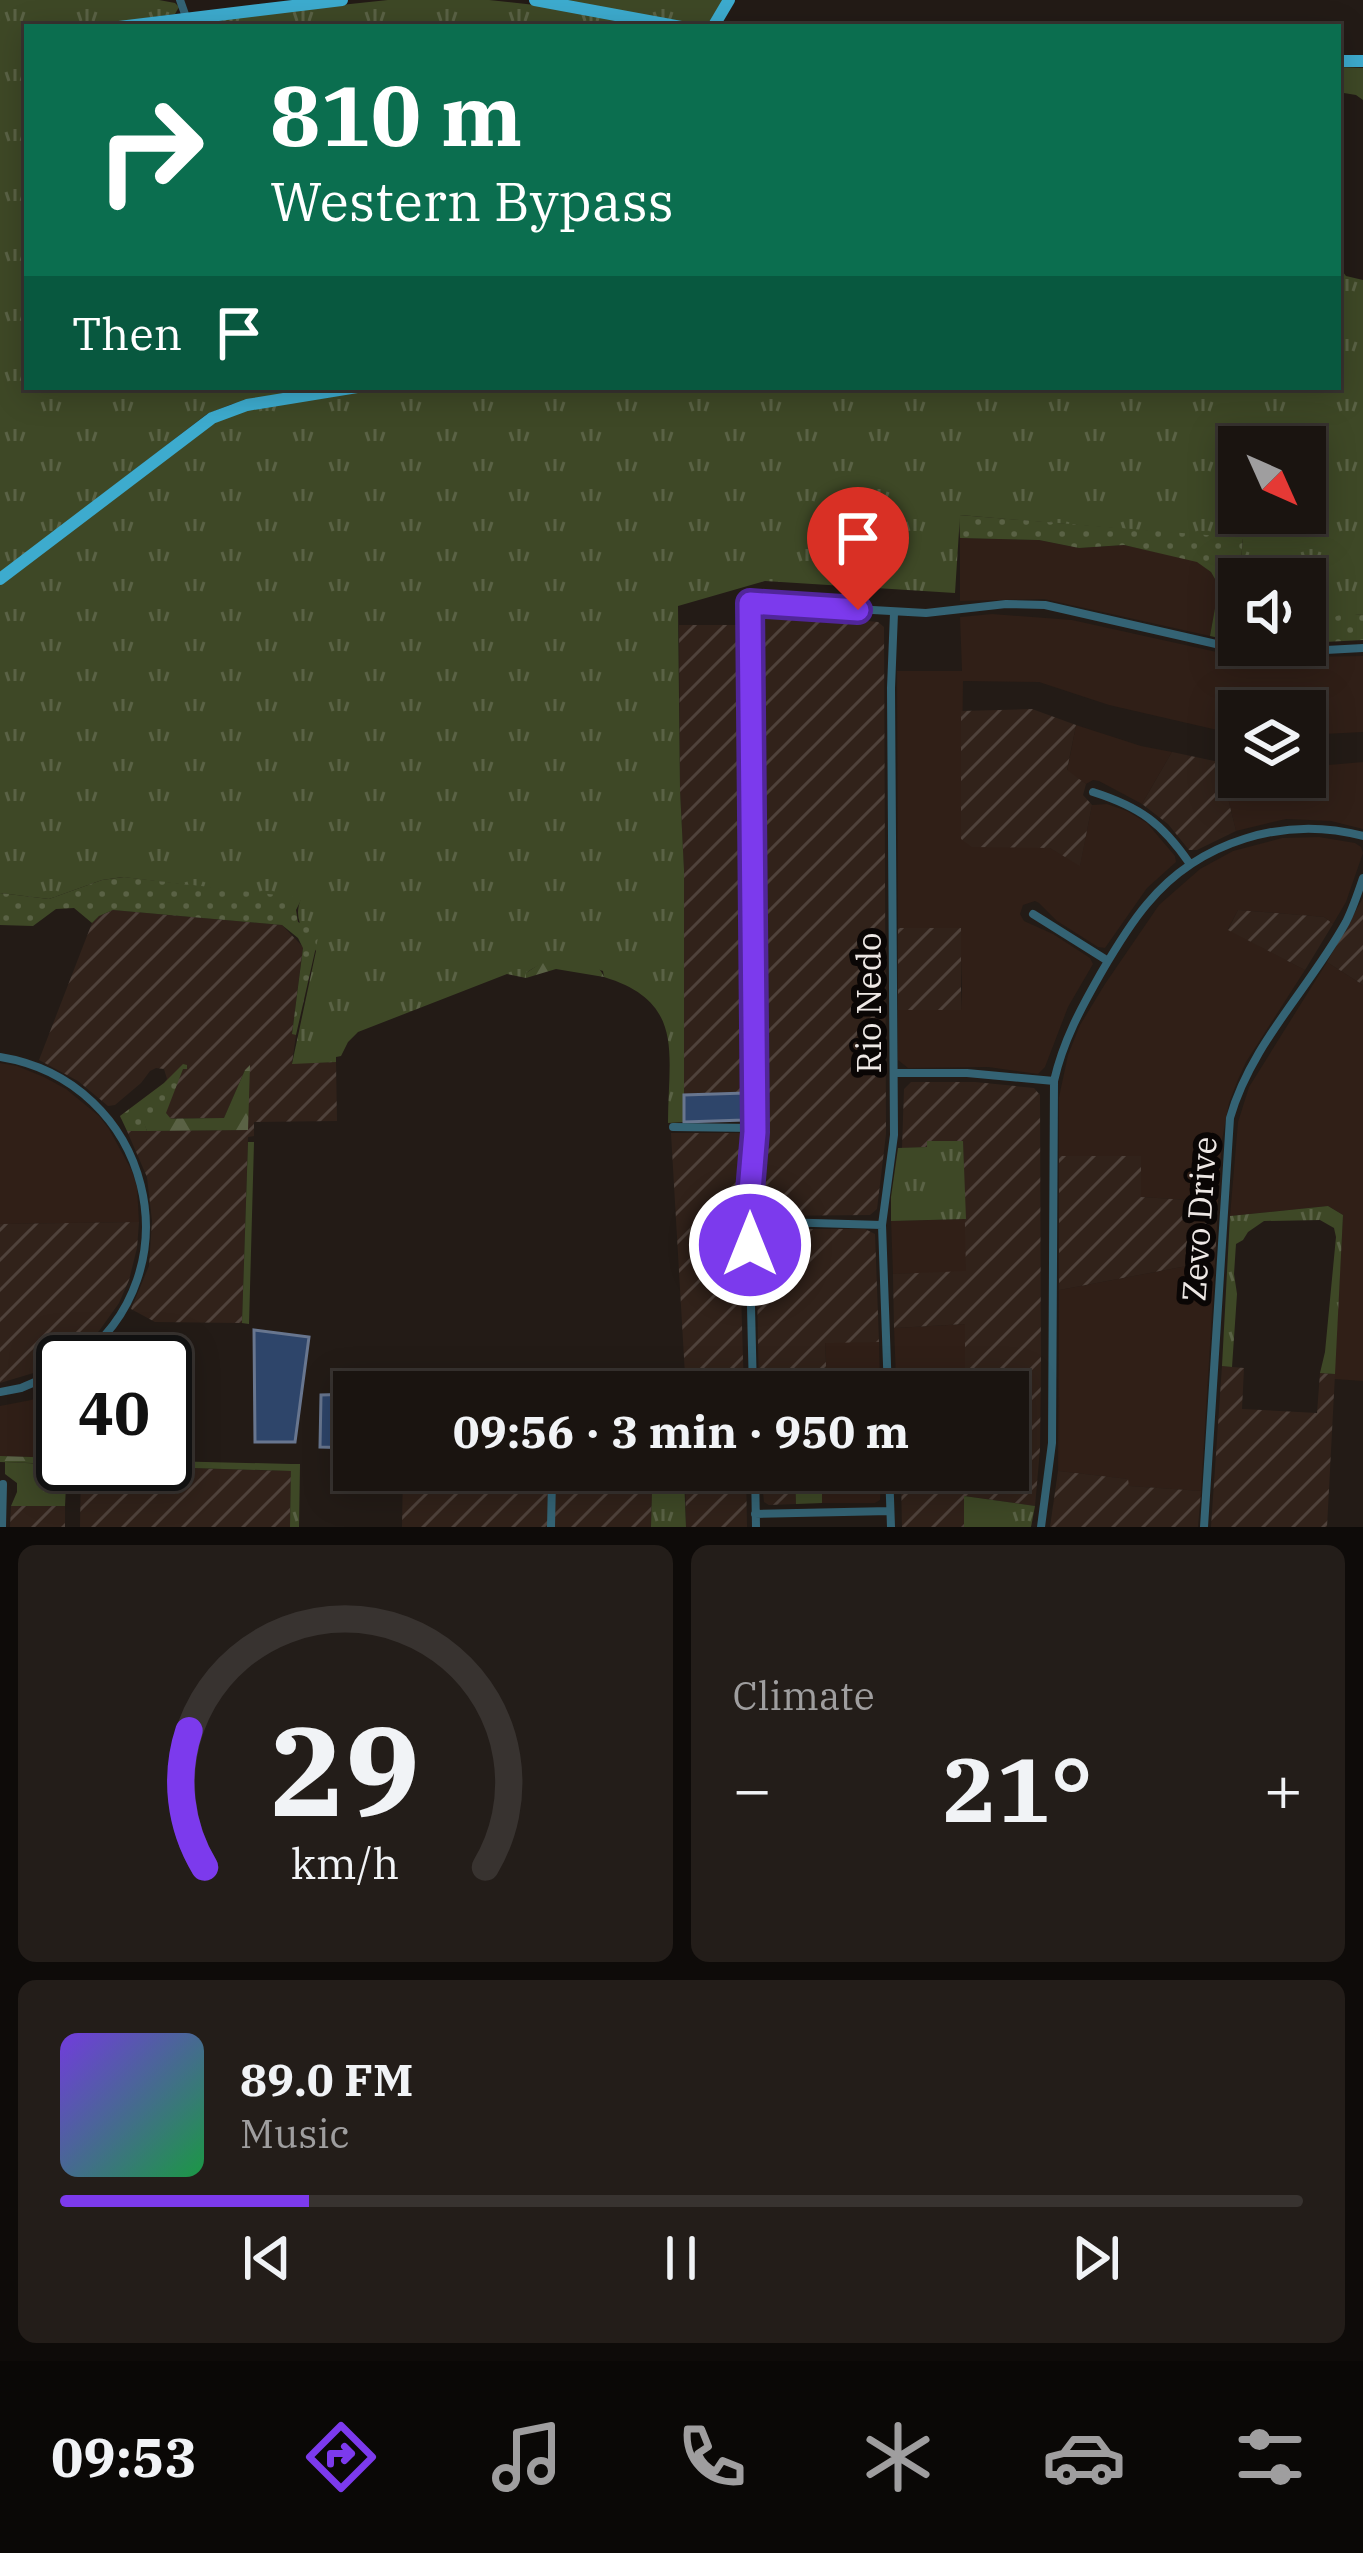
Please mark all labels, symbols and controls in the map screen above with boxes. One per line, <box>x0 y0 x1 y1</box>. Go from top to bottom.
text: 810 m <box>270 60 522 169</box>
icon: right <box>72 72 228 228</box>
text: Western Bypass <box>270 166 674 236</box>
icon: arrive <box>206 300 272 366</box>
text: Then <box>72 304 182 362</box>
north arrow <box>1218 426 1326 534</box>
map controls <box>1218 426 1326 798</box>
pin <box>807 487 909 610</box>
icon: arrive <box>825 505 891 571</box>
button: sound <box>1218 558 1326 666</box>
button: layers <box>1218 690 1326 798</box>
street label: Rio Nedo <box>847 932 890 1074</box>
street label: Zevo Drive <box>1171 1135 1226 1303</box>
position arrow <box>687 1182 813 1308</box>
speed limit sign: 40 <box>36 1335 192 1491</box>
text: 09:56 · 3 min · 950 m <box>453 1402 909 1460</box>
text: Climate <box>733 1670 875 1721</box>
text: 29 <box>270 1688 420 1850</box>
text: 21° <box>943 1730 1093 1847</box>
text: − <box>733 1745 772 1831</box>
text: + <box>1263 1745 1303 1831</box>
text: km/h <box>291 1834 399 1890</box>
text: 89.0 FM <box>240 2050 413 2108</box>
text: Music <box>240 2108 350 2159</box>
icon: previous <box>234 2225 300 2291</box>
icon: pause <box>648 2225 714 2291</box>
icon: next <box>1063 2225 1129 2291</box>
icon: directions <box>299 2415 383 2499</box>
icon: music <box>485 2415 569 2499</box>
icon: phone <box>670 2415 754 2499</box>
icon: climate <box>856 2415 940 2499</box>
icon: car <box>1042 2415 1126 2499</box>
icon: filters <box>1228 2415 1312 2499</box>
text: 09:53 <box>51 2422 197 2492</box>

